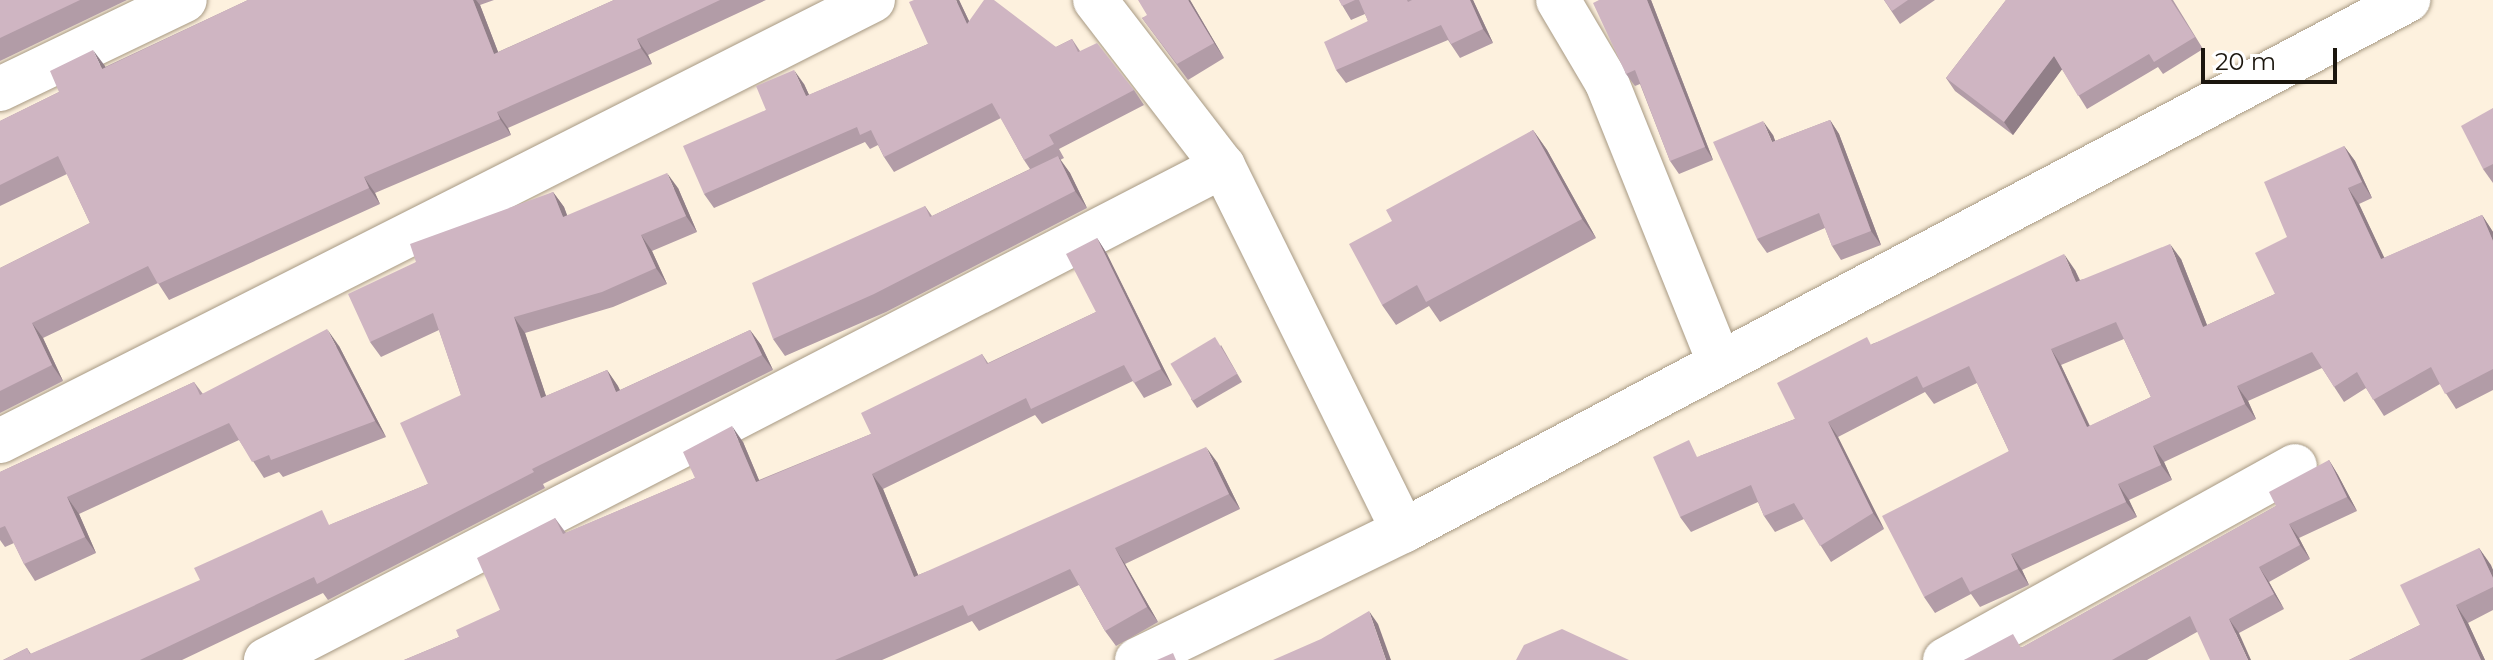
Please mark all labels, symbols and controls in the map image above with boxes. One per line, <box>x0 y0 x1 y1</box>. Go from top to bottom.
scale bar <box>2205 32 2341 82</box>
text: 20 m <box>2215 47 2276 76</box>

